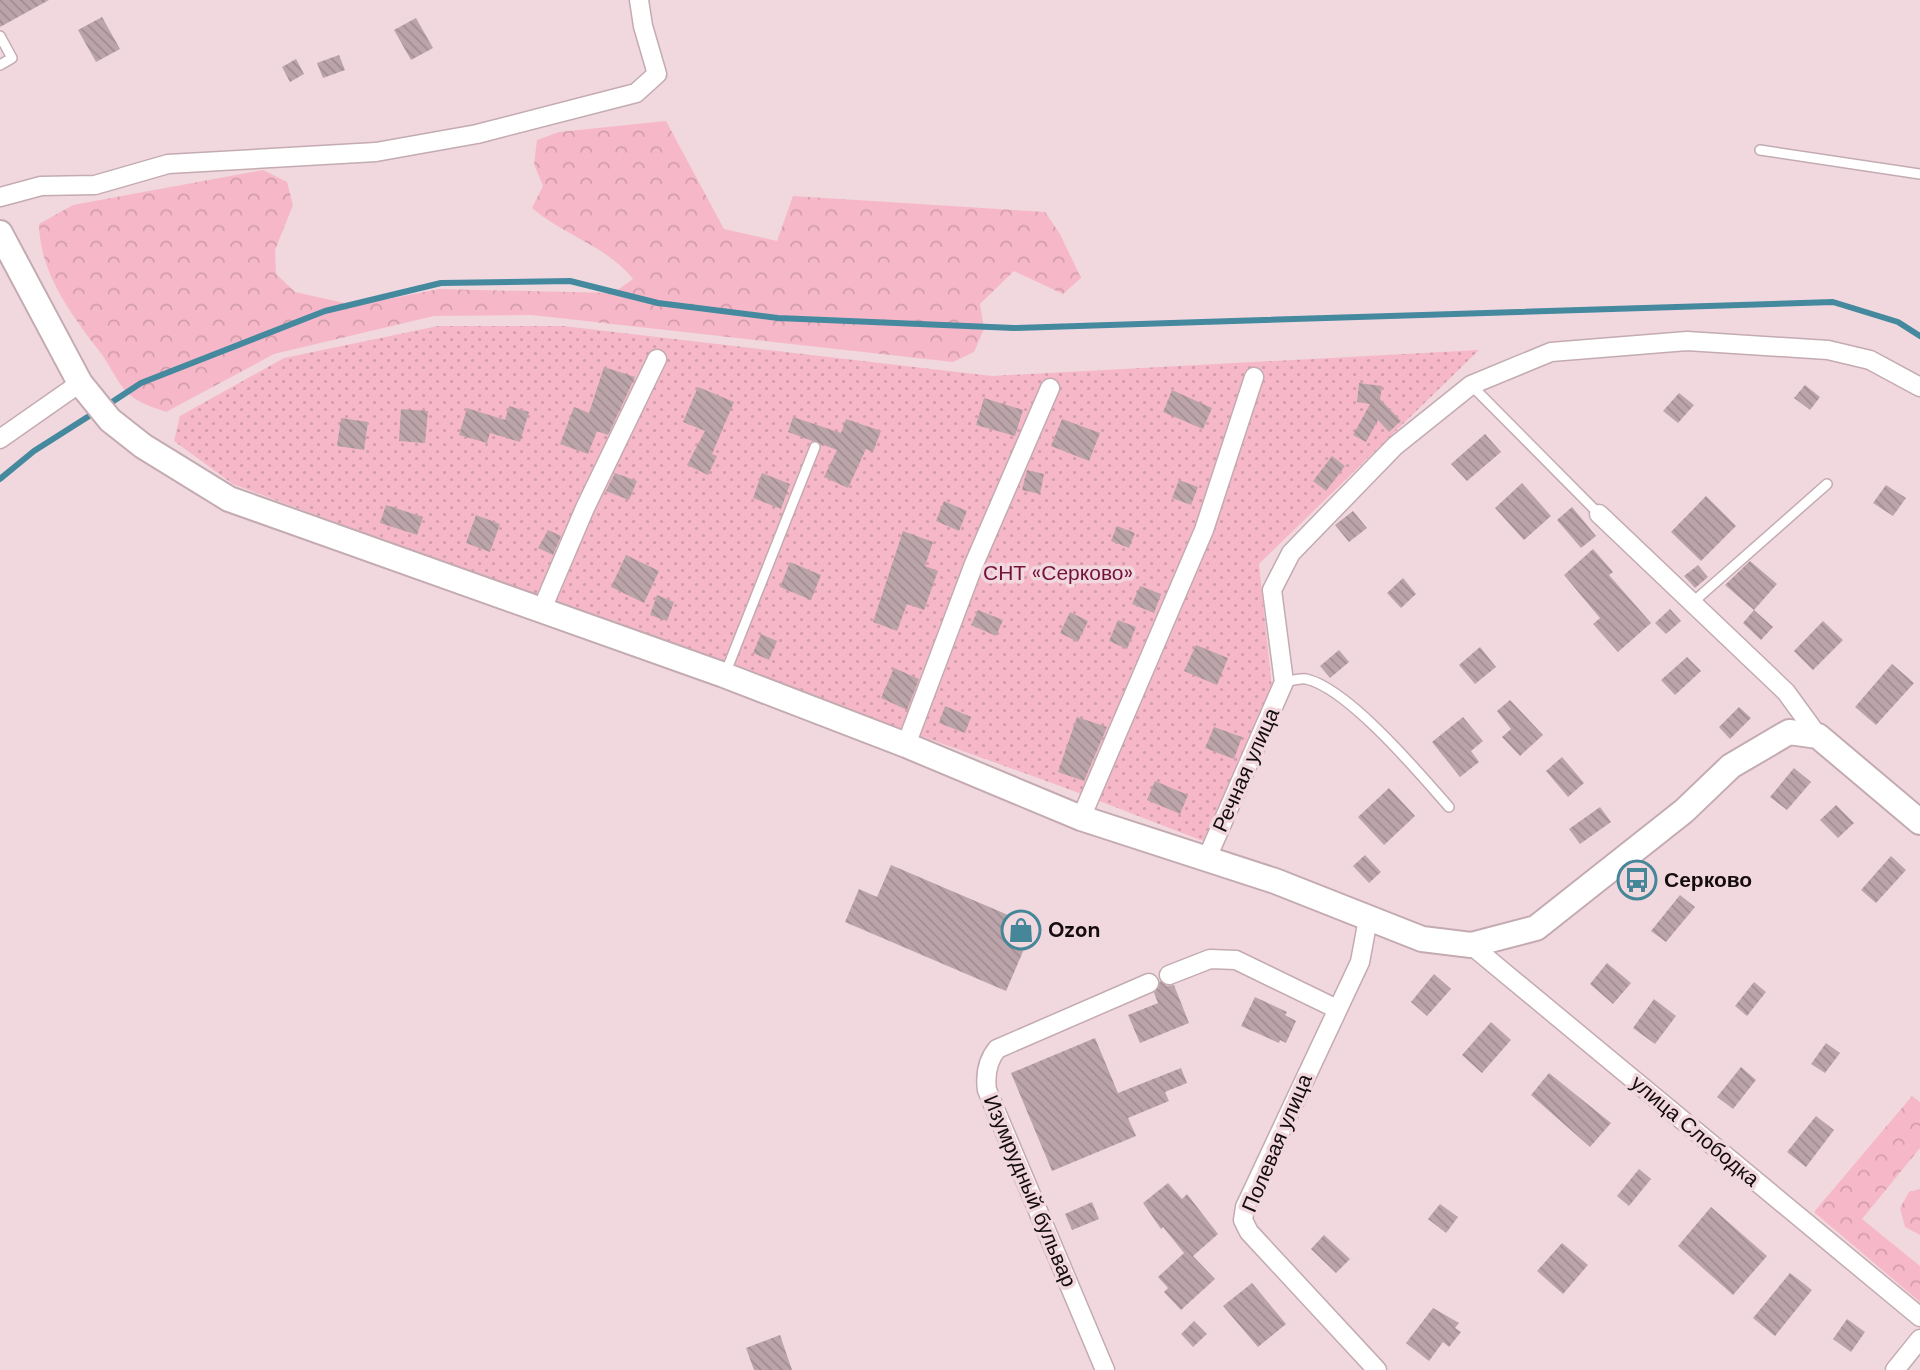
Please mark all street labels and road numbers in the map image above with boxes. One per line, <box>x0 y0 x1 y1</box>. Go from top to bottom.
street label: Речная улица <box>1206 703 1286 836</box>
street label: Полевая улица <box>1235 1069 1319 1216</box>
street label: улица Слободка <box>1625 1069 1765 1193</box>
street label: Изумрудный бульвар <box>977 1091 1083 1291</box>

